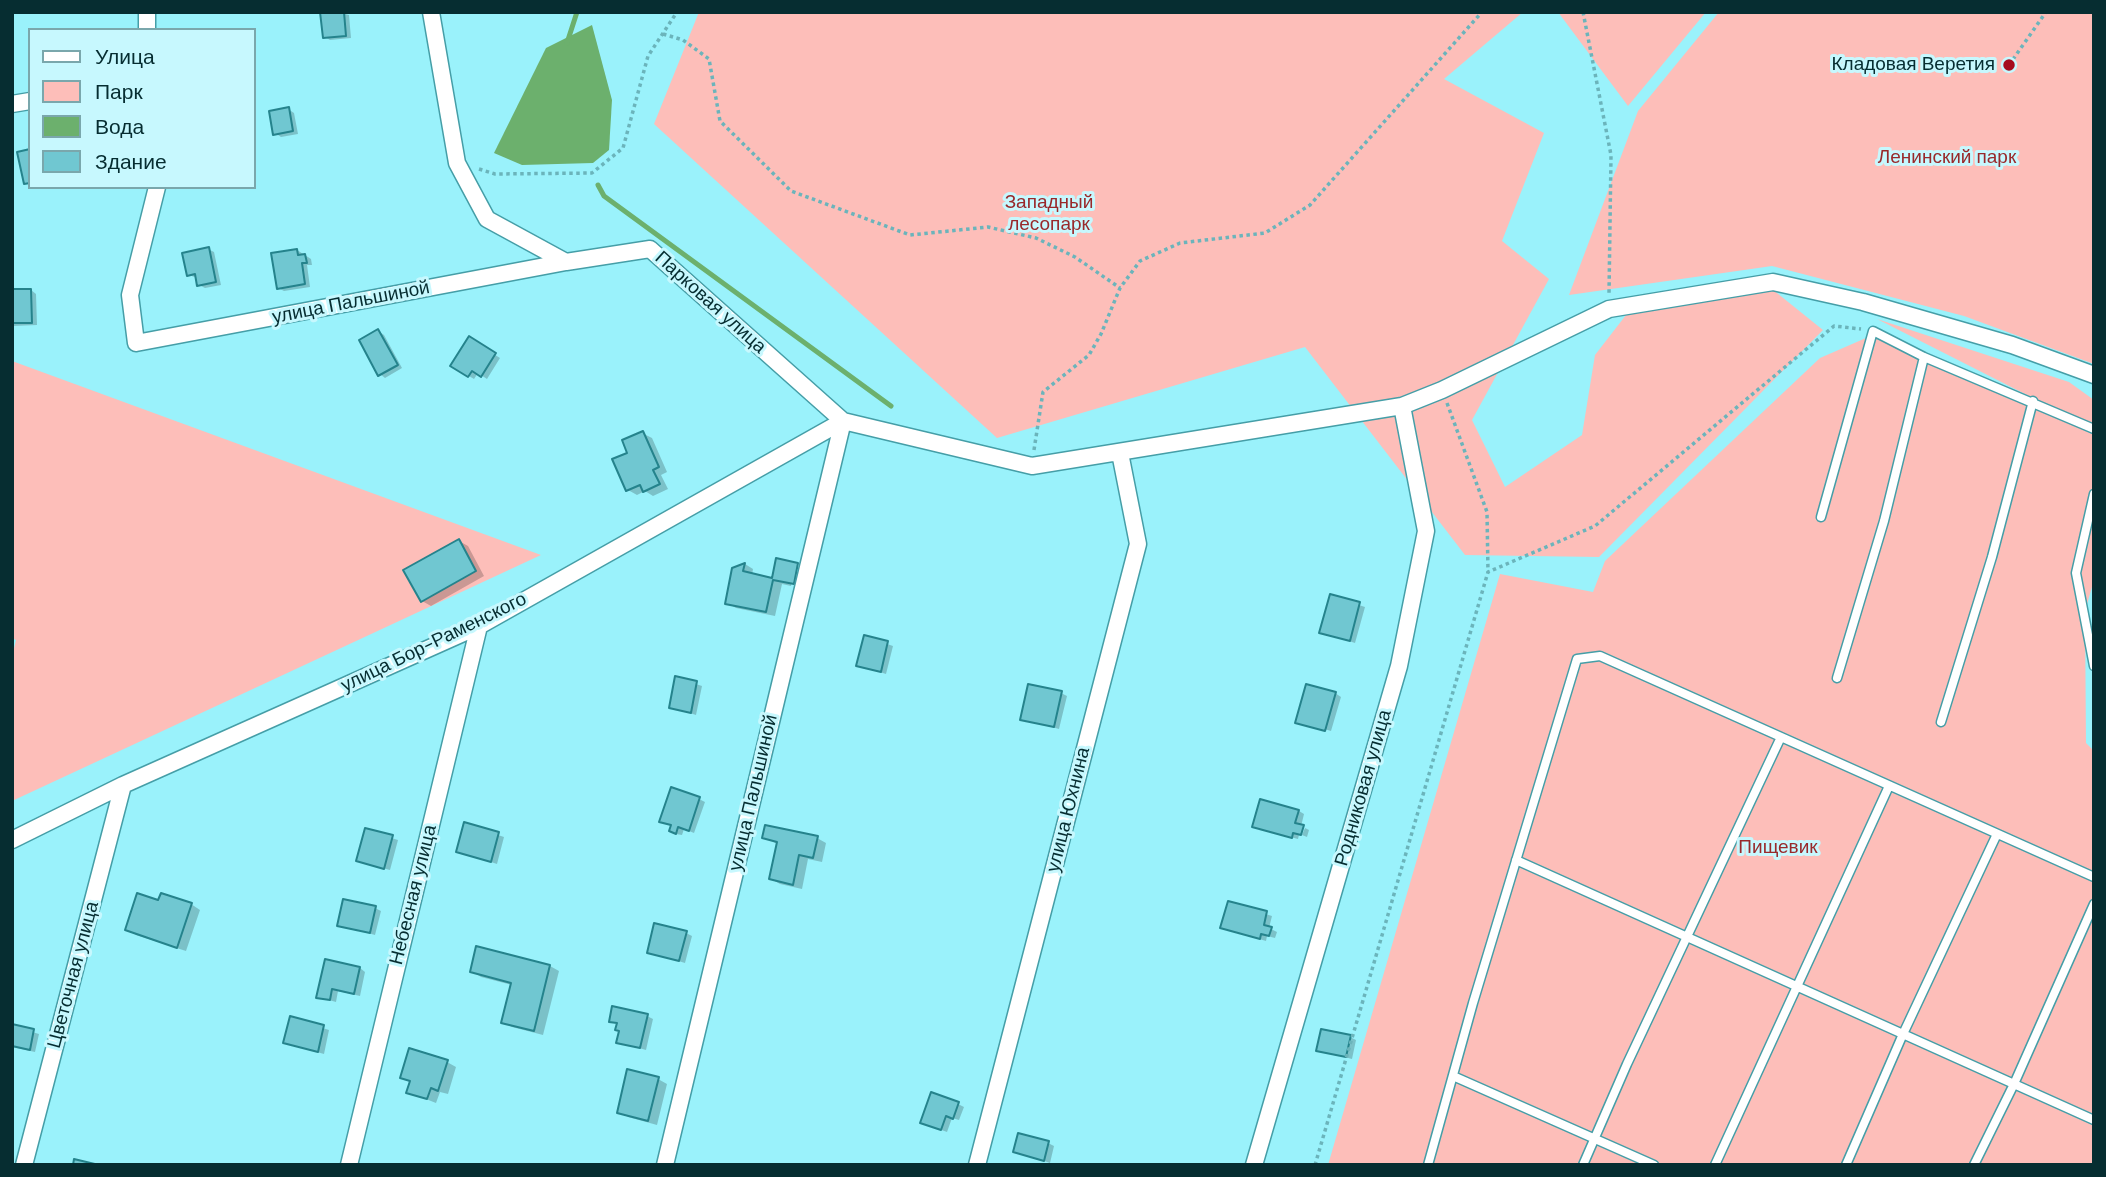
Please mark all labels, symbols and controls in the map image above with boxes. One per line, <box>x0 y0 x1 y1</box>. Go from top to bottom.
legend <box>28 28 256 189</box>
text: Улица <box>95 43 155 71</box>
place label: Кладовая Веретия <box>1831 54 1995 76</box>
marker: Кладовая Веретия <box>2001 57 2017 73</box>
text: Парк <box>95 78 143 106</box>
text: Вода <box>95 113 144 141</box>
park label: Ленинский парк <box>1878 147 2016 169</box>
text: Здание <box>95 148 167 176</box>
park label: Западный лесопарк <box>1005 192 1093 236</box>
street label: Парковая улица <box>650 247 770 359</box>
street label: улица Пальшиной <box>270 277 432 329</box>
street label: улица Бор-Раменского <box>338 588 530 698</box>
street label: Родниковая улица <box>1331 707 1397 869</box>
street label: улица Пальшиной <box>725 712 783 874</box>
street label: улица Юхнина <box>1042 745 1096 875</box>
street label: Небесная улица <box>386 823 442 967</box>
park label: Пищевик <box>1738 837 1818 859</box>
street label: Цветочная улица <box>43 899 105 1051</box>

